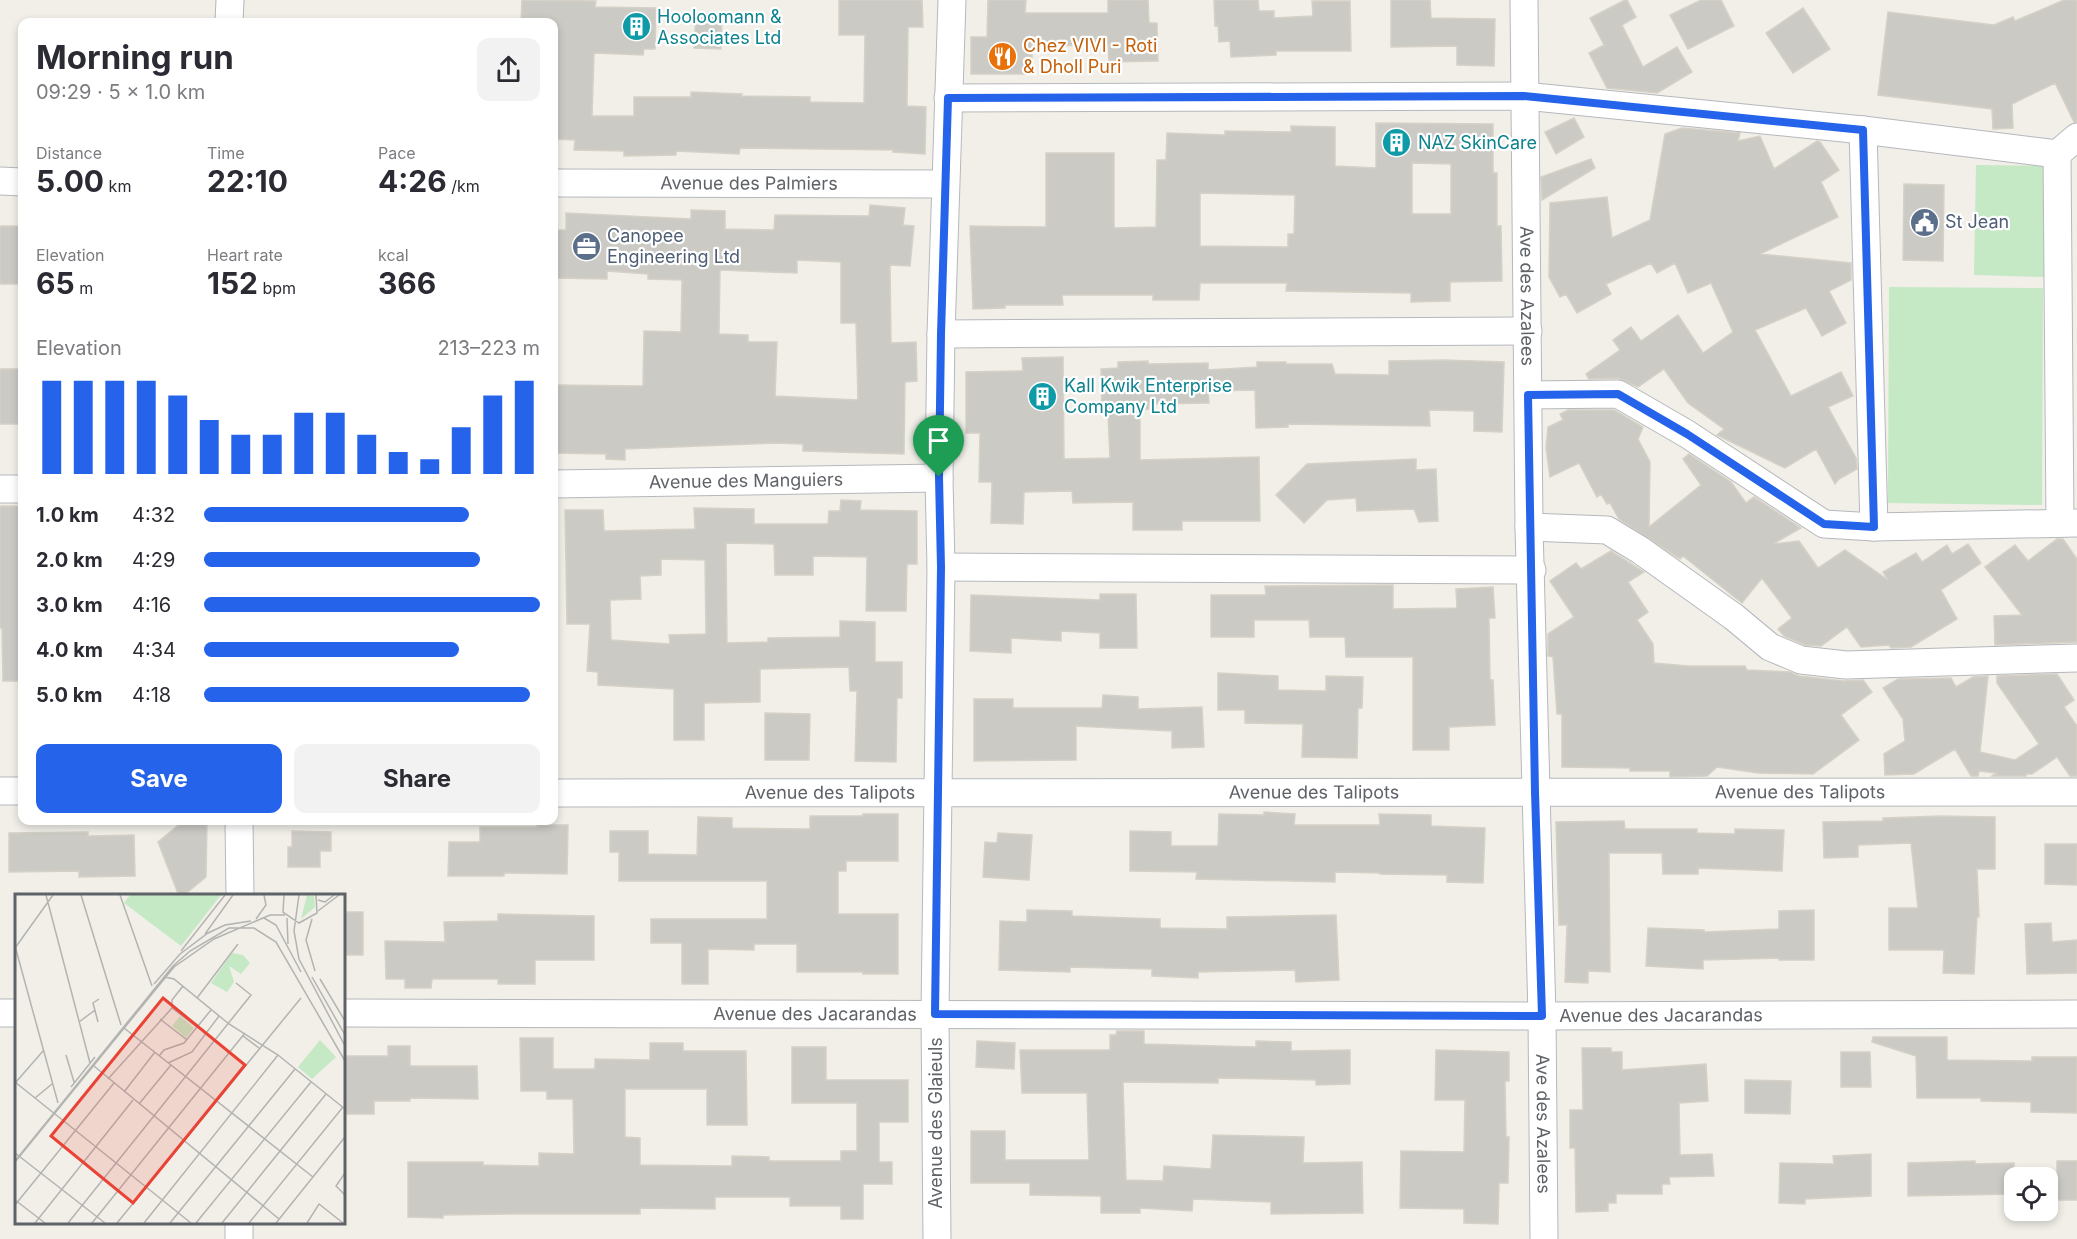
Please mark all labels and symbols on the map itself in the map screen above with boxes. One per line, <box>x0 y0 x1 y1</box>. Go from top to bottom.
place label: Hooloomann & Associates Ltd <box>657 6 782 48</box>
building icon: Hooloomann & Associates Ltd <box>620 11 652 43</box>
place label: Chez VIVI - Roti & Dholl Puri <box>1023 35 1157 77</box>
restaurant icon: Chez VIVI - Roti & Dholl Puri <box>986 40 1018 72</box>
building icon: NAZ SkinCare <box>1381 127 1413 159</box>
place label: NAZ SkinCare <box>1418 132 1537 153</box>
street label: Avenue des Palmiers <box>660 172 838 194</box>
public building icon: St Jean <box>1908 206 1940 238</box>
place label: St Jean <box>1945 211 2009 232</box>
place label: Canopee Engineering Ltd <box>607 225 740 267</box>
street label: Ave des Azalees <box>1516 226 1538 366</box>
office icon: Canopee Engineering Ltd <box>570 230 602 262</box>
place label: Kall Kwik Enterprise Company Ltd <box>1064 375 1232 417</box>
building icon: Kall Kwik Enterprise Company Ltd <box>1027 380 1059 412</box>
pin <box>913 415 964 477</box>
street label: Avenue des Manguiers <box>649 468 843 493</box>
street label: Avenue des Talipots <box>1229 781 1399 803</box>
street label: Avenue des Talipots <box>1715 781 1885 802</box>
street label: Avenue des Talipots <box>745 782 915 803</box>
inset map <box>15 894 345 1224</box>
street label: Avenue des Jacarandas <box>713 1003 917 1024</box>
street label: Avenue des Jacarandas <box>1559 1004 1763 1026</box>
street label: Avenue des Glaieuls <box>925 1037 946 1209</box>
street label: Ave des Azalees <box>1532 1054 1555 1194</box>

